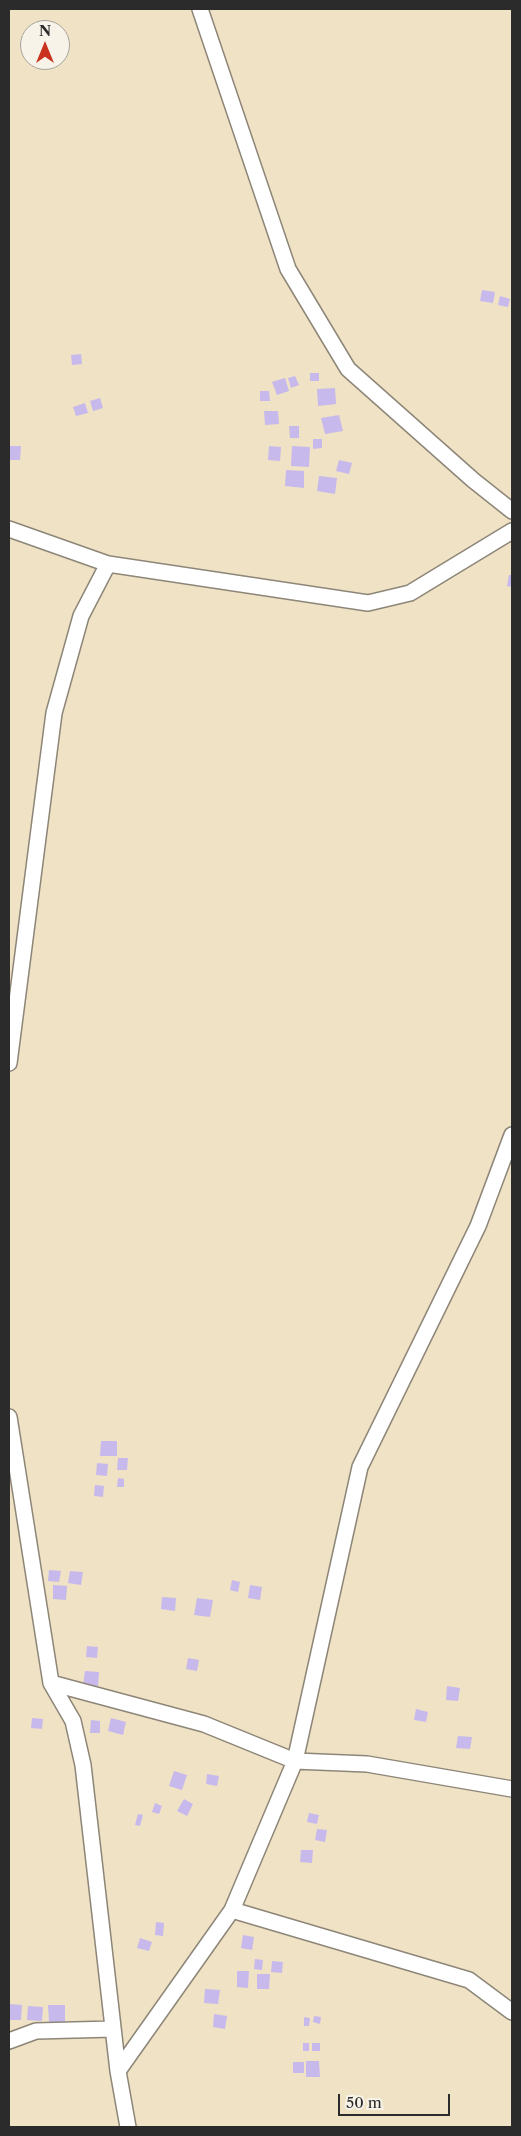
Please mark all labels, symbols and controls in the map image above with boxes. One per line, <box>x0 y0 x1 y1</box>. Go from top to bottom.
north arrow <box>20 20 70 70</box>
text: N <box>39 22 51 40</box>
scale bar <box>341 2084 454 2116</box>
text: 50 m <box>346 2093 382 2112</box>

